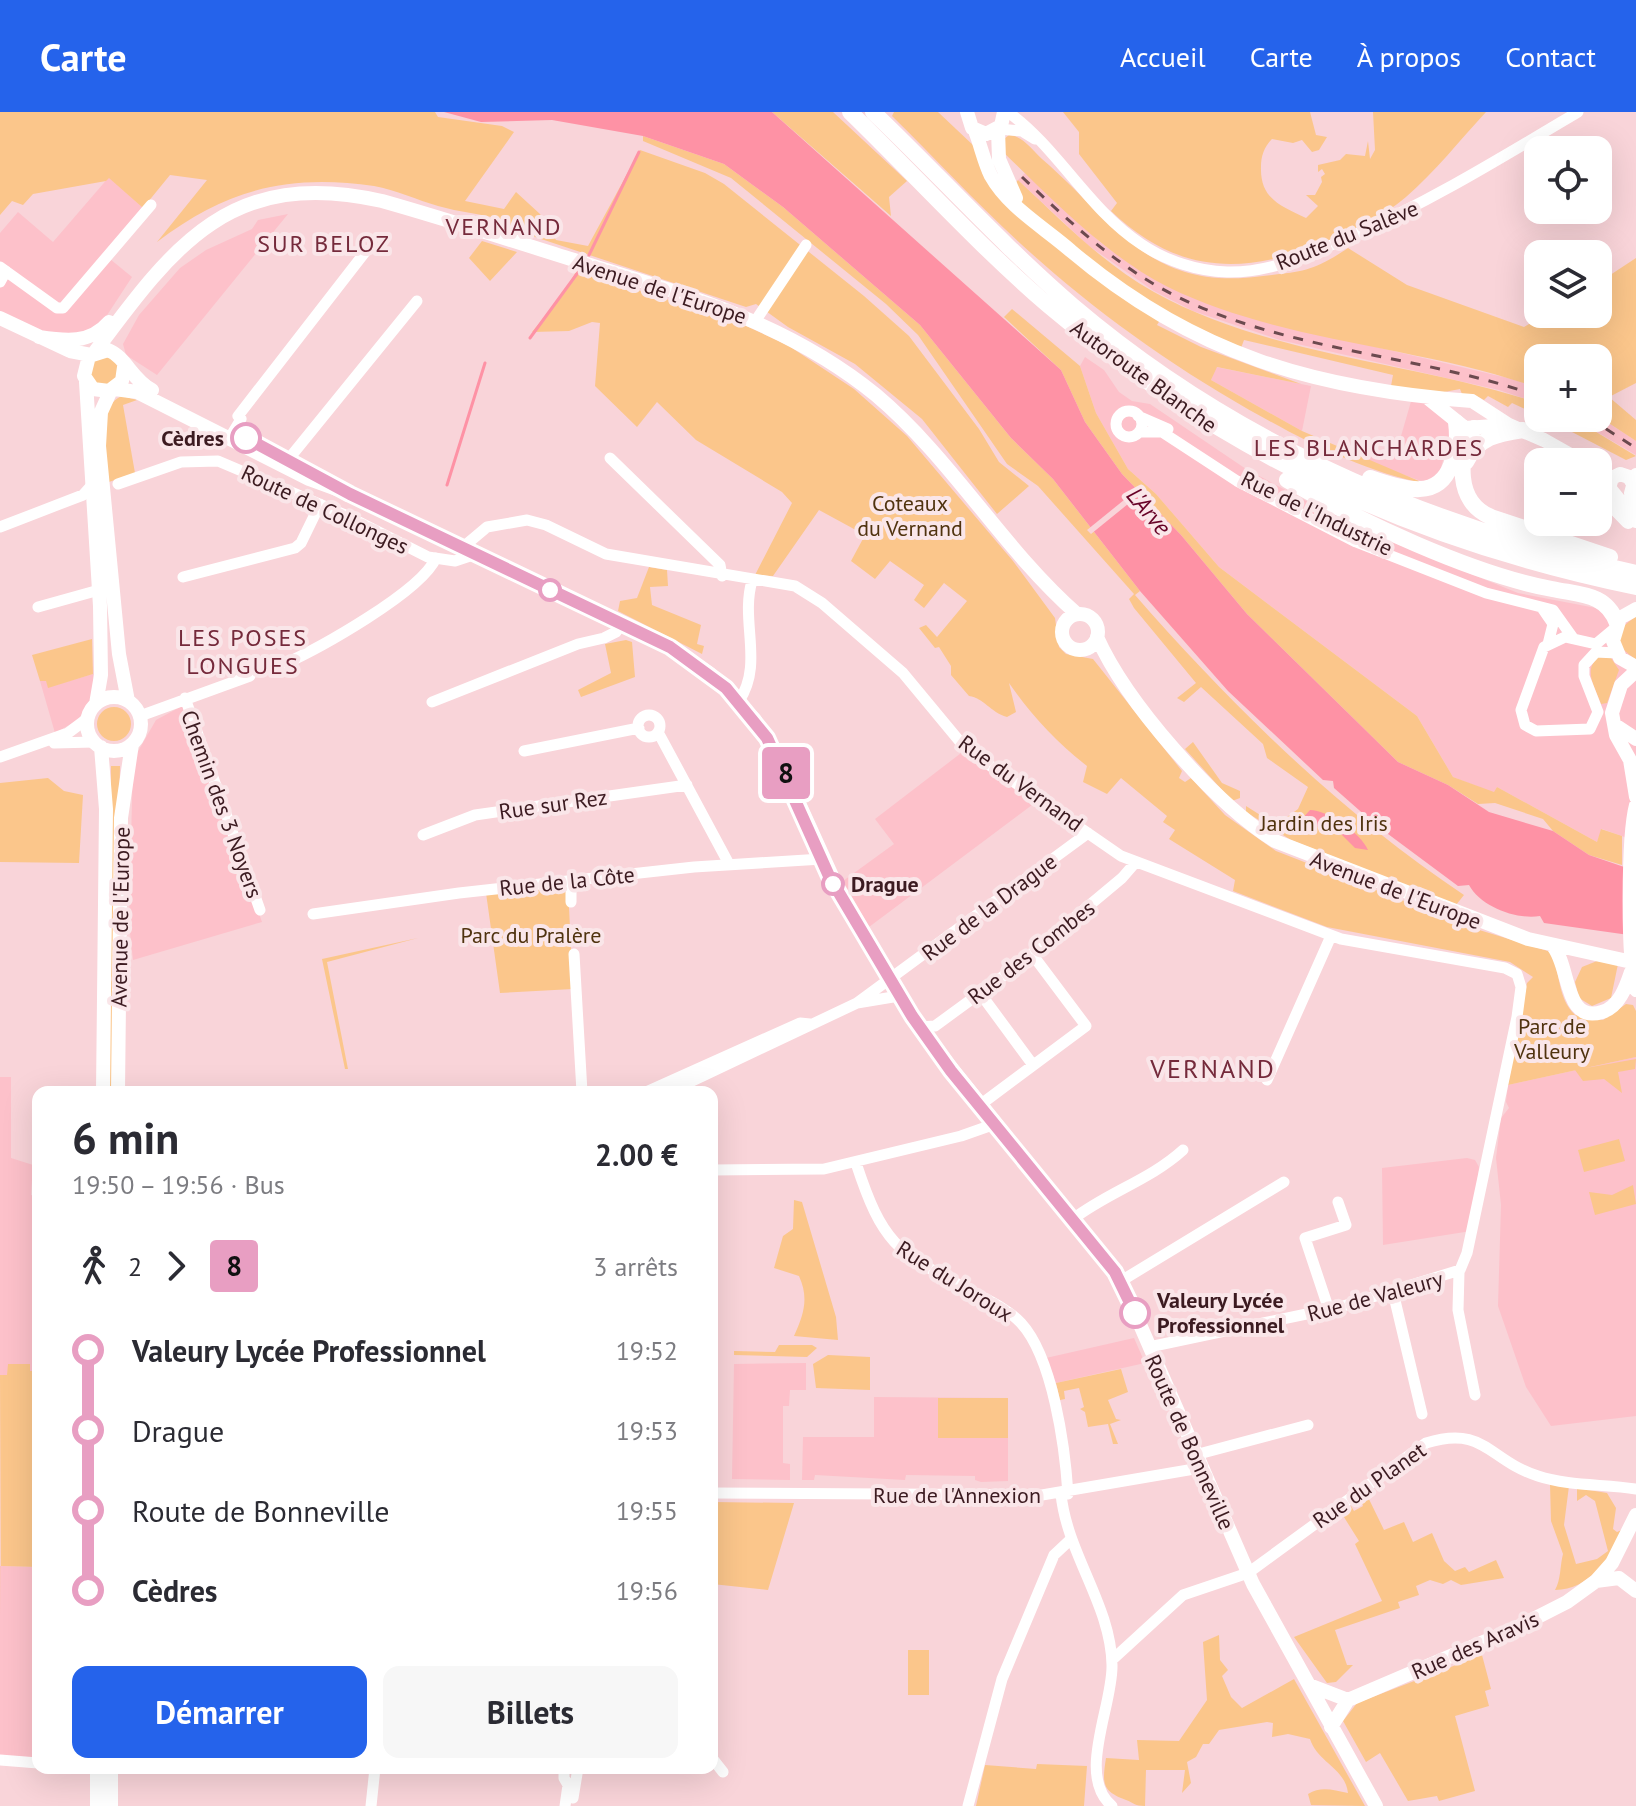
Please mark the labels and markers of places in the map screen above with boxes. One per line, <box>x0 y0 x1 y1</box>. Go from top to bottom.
marker: Cèdres <box>231 423 261 453</box>
place label: Cèdres <box>161 424 224 452</box>
unlabelled marker <box>539 579 561 601</box>
place label: Drague <box>851 870 919 898</box>
marker: Drague <box>822 873 844 895</box>
place label: Valeury Lycée Professionnel <box>1156 1286 1285 1339</box>
marker: Valeury Lycée Professionnel <box>1120 1298 1150 1328</box>

